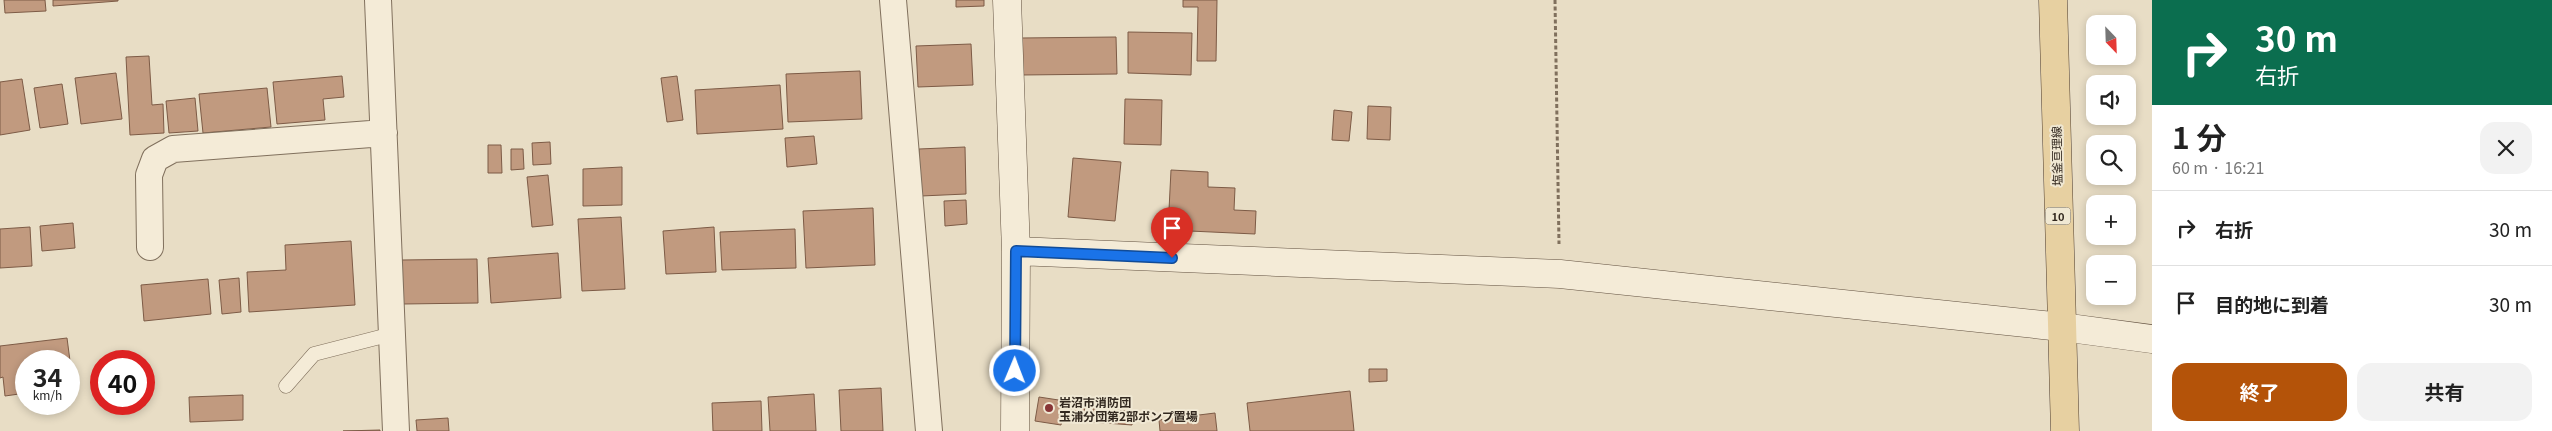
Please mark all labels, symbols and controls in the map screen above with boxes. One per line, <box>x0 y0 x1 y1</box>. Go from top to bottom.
text: 30 m <box>2255 11 2338 62</box>
north arrow <box>2086 15 2136 65</box>
map controls <box>2086 15 2136 305</box>
icon: right <box>2172 20 2237 85</box>
text: 右折 <box>2255 58 2299 90</box>
button: sound <box>2086 75 2136 125</box>
text: 1 分 <box>2172 114 2227 158</box>
button: close <box>2480 122 2532 174</box>
street label: 塩釜亘理線 <box>2047 126 2065 186</box>
button: search <box>2086 135 2136 185</box>
text: 60 m · 16:21 <box>2172 155 2264 179</box>
button: + <box>2086 195 2136 245</box>
pin <box>1151 207 1193 258</box>
road number: 10 <box>2046 208 2070 225</box>
icon: arrive <box>1158 214 1186 242</box>
icon: right <box>2172 214 2200 242</box>
text: 右折 <box>2215 215 2253 242</box>
text: 30 m <box>2489 215 2532 242</box>
button: − <box>2086 255 2136 305</box>
icon: arrive <box>2172 289 2200 317</box>
text: 目的地に到着 <box>2215 290 2329 317</box>
text: 30 m <box>2489 290 2532 317</box>
position arrow <box>988 344 1040 396</box>
speed limit sign: 40 <box>90 350 155 415</box>
text: 34 <box>33 358 62 394</box>
button: 終了 <box>2172 363 2347 421</box>
button: 共有 <box>2357 363 2532 421</box>
text: km/h <box>33 386 62 403</box>
place label: 岩沼市消防団 玉浦分団第2部ポンプ置場 <box>1059 393 1198 424</box>
marker: 岩沼市消防団 玉浦分団第2部ポンプ置場 <box>1043 402 1055 414</box>

